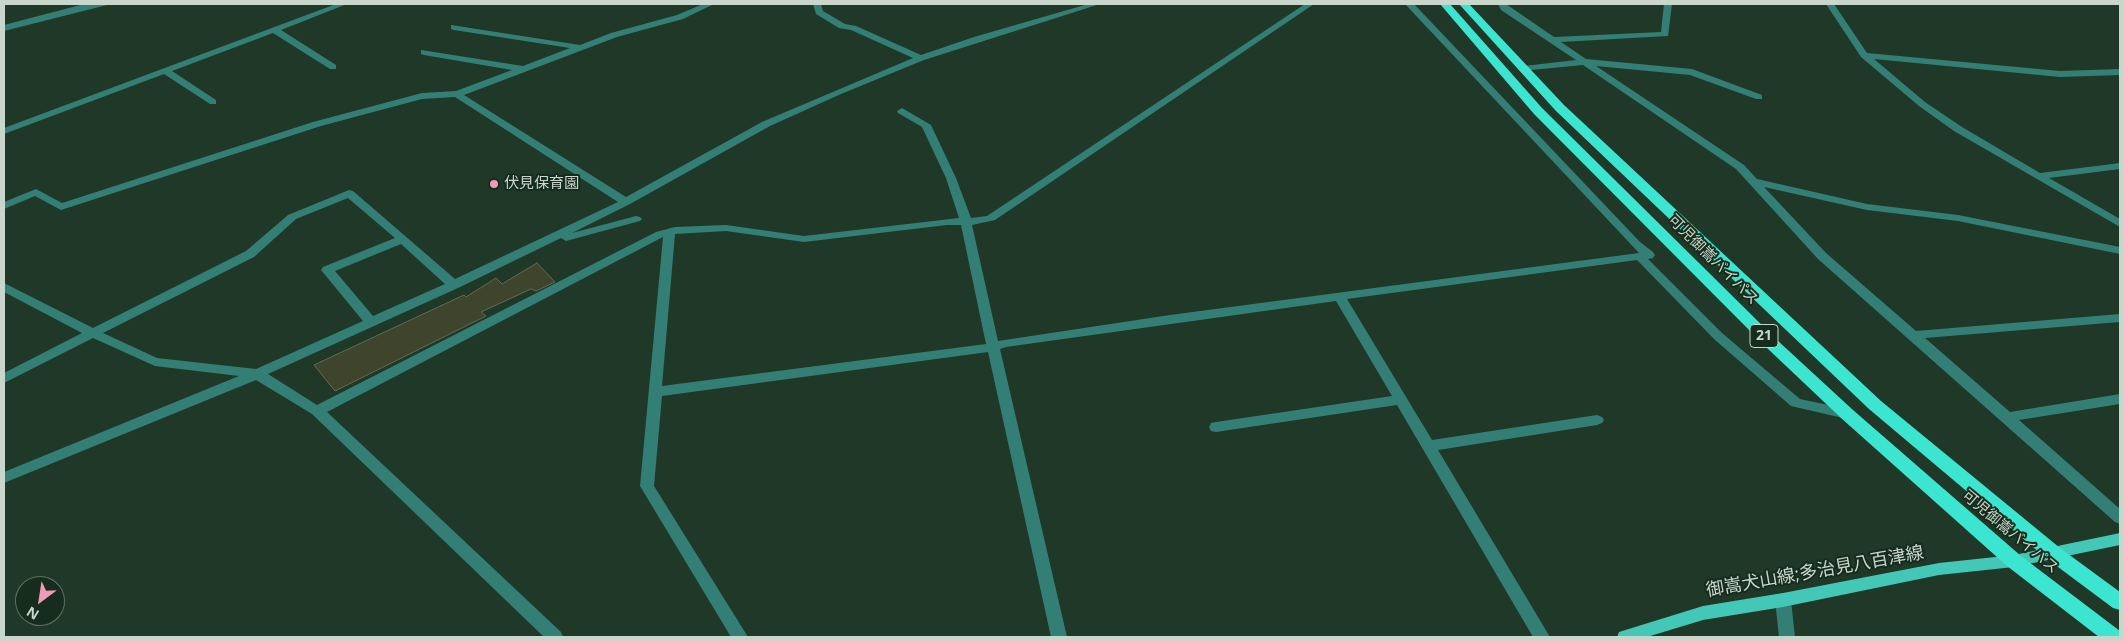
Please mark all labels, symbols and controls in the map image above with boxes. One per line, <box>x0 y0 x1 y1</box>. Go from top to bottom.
place label: 伏見保育園 <box>504 175 579 193</box>
marker: 伏見保育園 <box>488 178 500 190</box>
street label: 可児御嵩バイパス <box>1664 211 1762 309</box>
road number: 21 <box>1750 324 1778 348</box>
street label: 可児御嵩バイパス <box>1958 487 2062 577</box>
street label: 御嵩犬山線;多治見八百津線 <box>1704 542 1926 602</box>
north arrow <box>15 576 65 626</box>
text: N <box>23 602 42 625</box>

